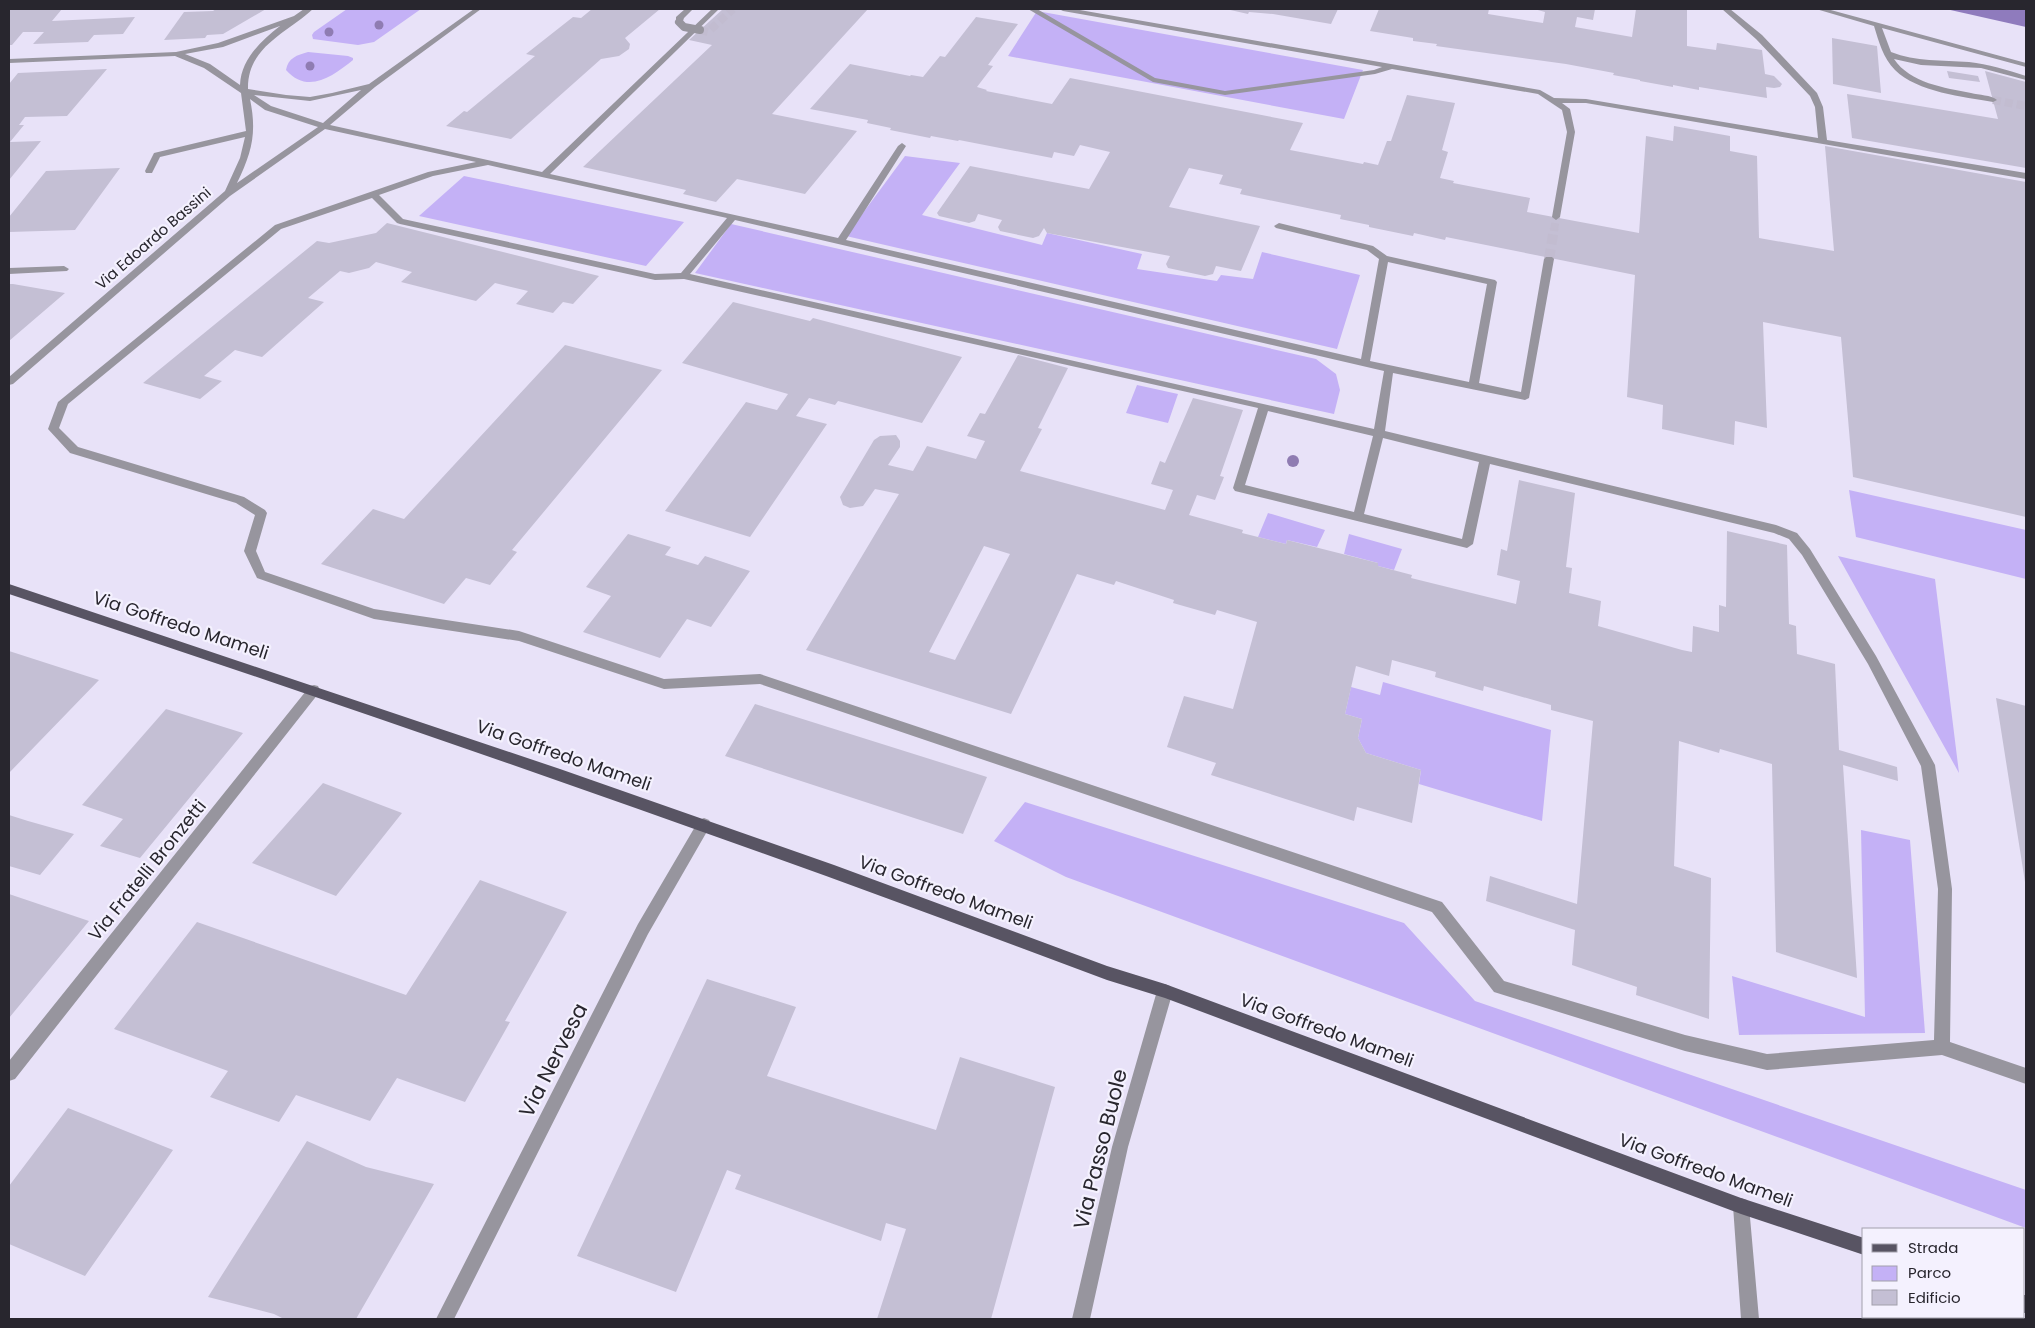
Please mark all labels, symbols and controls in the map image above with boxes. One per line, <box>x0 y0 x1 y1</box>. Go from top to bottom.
street label: Via Edoardo Bassini <box>91 182 215 294</box>
street label: Via Goffredo Mameli <box>90 585 272 665</box>
street label: Via Goffredo Mameli <box>473 713 655 797</box>
street label: Via Fratelli Bronzetti <box>82 794 212 946</box>
street label: Via Goffredo Mameli <box>855 849 1037 935</box>
street label: Via Goffredo Mameli <box>1236 987 1418 1073</box>
street label: Via Nervesa <box>512 998 594 1122</box>
street label: Via Passo Buole <box>1066 1066 1134 1232</box>
street label: Via Goffredo Mameli <box>1615 1127 1797 1213</box>
legend <box>1862 1228 2025 1318</box>
text: Strada <box>1908 1237 1958 1258</box>
text: Parco <box>1908 1262 1951 1283</box>
text: Edificio <box>1908 1287 1961 1308</box>

